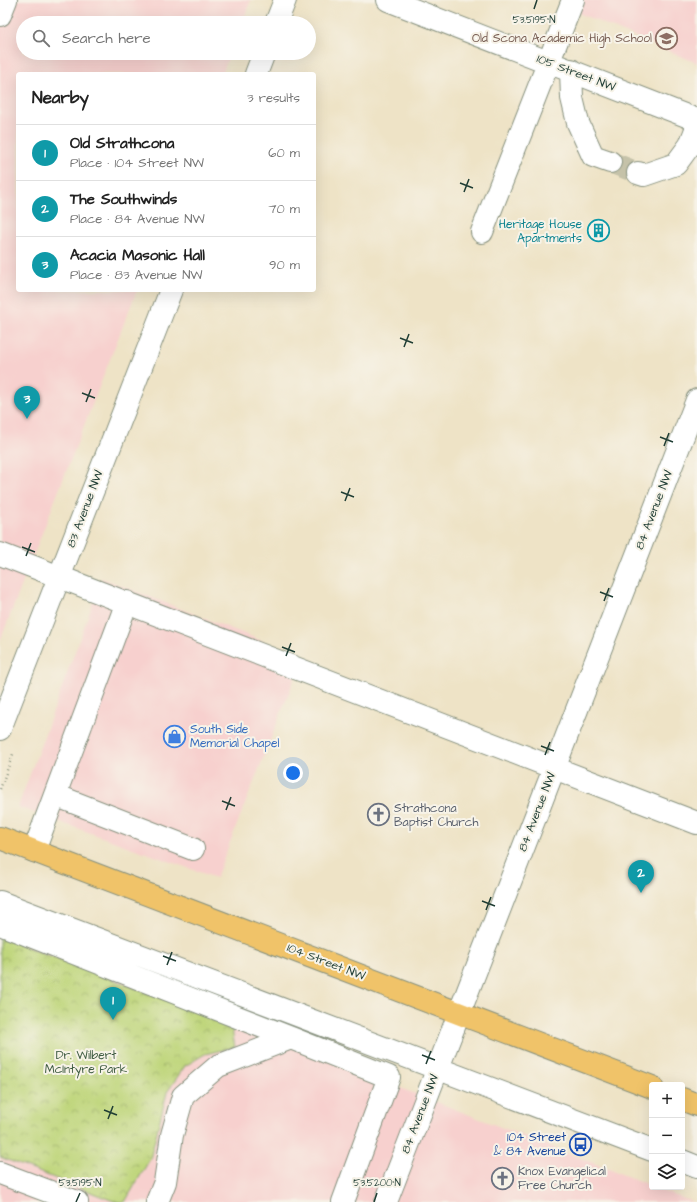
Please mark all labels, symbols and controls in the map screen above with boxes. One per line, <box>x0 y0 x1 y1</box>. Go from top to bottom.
text: 53.5195°N <box>512 13 556 27</box>
search box <box>16 16 316 60</box>
school or university icon: Old Scona Academic High School <box>654 25 680 51</box>
icon: search <box>30 27 52 49</box>
text: Search here <box>62 28 151 49</box>
place label: Old Scona Academic High School <box>472 30 652 48</box>
street label: 105 Street NW <box>534 50 618 96</box>
text: Nearby <box>32 86 89 110</box>
text: 3 results <box>247 89 300 107</box>
text: Old Strathcona <box>70 133 174 154</box>
text: 1 <box>44 144 46 162</box>
text: 60 m <box>268 144 300 162</box>
text: Place · 104 Street NW <box>70 154 204 172</box>
text: The Southwinds <box>70 189 177 210</box>
text: 2 <box>41 200 49 218</box>
text: 70 m <box>268 200 300 218</box>
text: Place · 84 Avenue NW <box>70 210 205 228</box>
place label: Heritage House Apartments <box>499 216 583 247</box>
building icon: Heritage House Apartments <box>585 218 611 244</box>
text: Acacia Masonic Hall <box>70 245 205 266</box>
text: 3 <box>42 256 48 274</box>
text: 90 m <box>269 256 300 274</box>
text: Place · 83 Avenue NW <box>70 266 203 284</box>
pin: 3 <box>14 386 40 419</box>
street label: 83 Avenue NW <box>62 467 108 550</box>
street label: 84 Avenue NW <box>631 467 677 552</box>
place label: South Side Memorial Chapel <box>190 721 279 752</box>
shop icon: South Side Memorial Chapel <box>161 723 187 749</box>
your location <box>283 763 303 783</box>
street label: 84 Avenue NW <box>514 769 560 854</box>
place label: Strathcona Baptist Church <box>394 800 478 831</box>
church icon: Strathcona Baptist Church <box>365 802 391 828</box>
pin: 2 <box>628 860 654 893</box>
street label: 104 Street NW <box>284 939 368 985</box>
pin: 1 <box>100 987 126 1020</box>
park label: Dr. Wilbert McIntyre Park <box>45 1047 128 1079</box>
street label: 84 Avenue NW <box>397 1071 443 1156</box>
map controls <box>649 1082 685 1190</box>
button: + <box>649 1082 685 1118</box>
button: − <box>649 1118 685 1154</box>
place label: 104 Street & 84 Avenue <box>493 1129 567 1160</box>
bus stop icon: 104 Street & 84 Avenue <box>568 1131 594 1157</box>
button: layers <box>649 1154 685 1190</box>
place label: Knox Evangelical Free Church <box>518 1163 606 1194</box>
church icon: Knox Evangelical Free Church <box>490 1165 516 1191</box>
text: 53.5195°N <box>58 1176 102 1190</box>
text: 53.5200°N <box>353 1176 401 1190</box>

